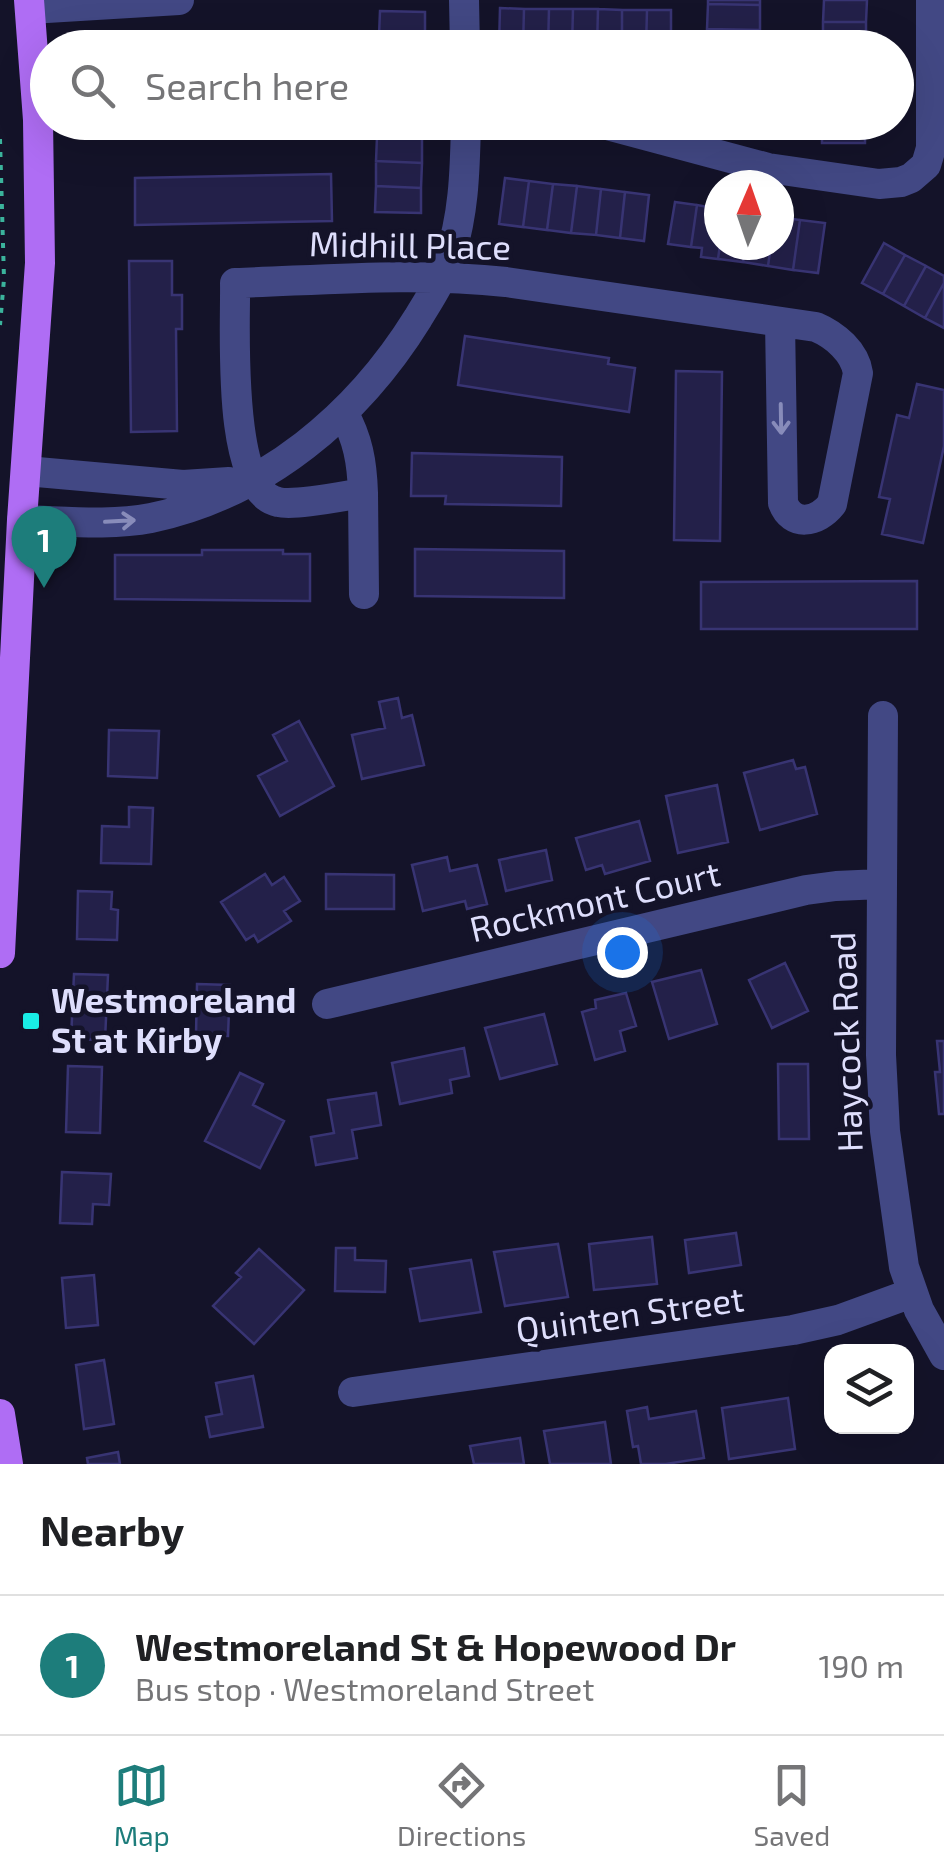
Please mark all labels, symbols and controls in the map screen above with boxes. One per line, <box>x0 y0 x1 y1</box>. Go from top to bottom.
search box <box>30 30 914 140</box>
icon: search <box>65 58 120 113</box>
text: Search here <box>145 62 349 108</box>
north arrow <box>704 170 794 260</box>
street label: Midhill Place <box>309 221 511 267</box>
one-way arrow <box>772 403 791 435</box>
pin: 1 <box>12 506 76 588</box>
one-way arrow <box>103 511 135 530</box>
street label: Rockmont Court <box>465 851 724 949</box>
your location <box>597 927 648 978</box>
street label: Haycock Road <box>820 931 870 1153</box>
place label: Westmoreland St at Kirby <box>51 978 297 1061</box>
marker: Westmoreland St at Kirby <box>20 1010 42 1032</box>
street label: Quinten Street <box>513 1276 746 1350</box>
map controls <box>824 1344 914 1434</box>
button: layers <box>824 1344 914 1434</box>
text: Nearby <box>40 1504 184 1554</box>
text: Westmoreland St & Hopewood Dr <box>135 1623 736 1669</box>
text: 1 <box>66 1646 79 1684</box>
text: 190 m <box>818 1646 904 1684</box>
text: Bus stop · Westmoreland Street <box>135 1669 594 1707</box>
tab: Map <box>114 1758 170 1852</box>
tab: Directions <box>397 1758 526 1852</box>
tab: Saved <box>754 1758 830 1852</box>

